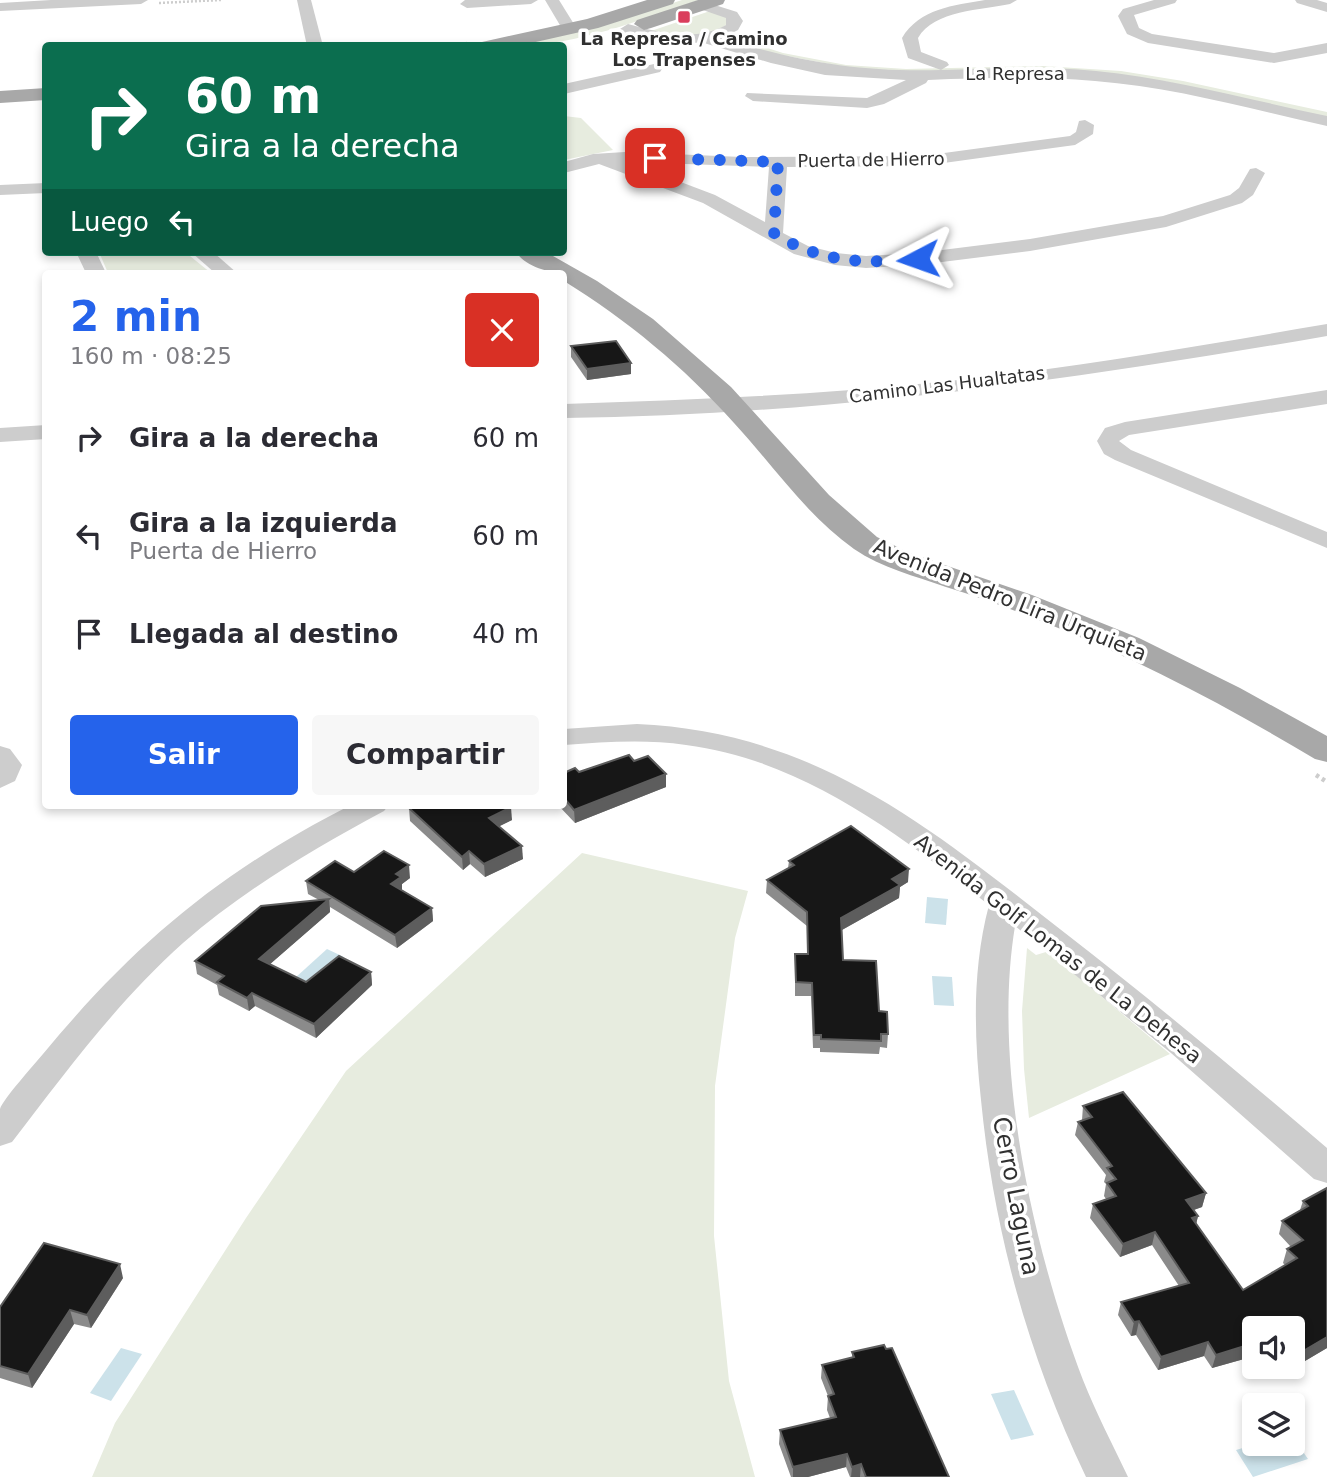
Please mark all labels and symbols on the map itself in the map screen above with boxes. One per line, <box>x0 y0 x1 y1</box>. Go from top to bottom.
marker: La Represa / Camino Los Trapenses <box>676 9 692 25</box>
place label: La Represa / Camino Los Trapenses <box>580 28 788 70</box>
street label: La Represa <box>965 63 1065 84</box>
pin <box>625 128 685 188</box>
street label: Puerta de Hierro <box>797 148 945 171</box>
position arrow <box>881 222 955 296</box>
street label: Camino Las Hualtatas <box>848 362 1046 407</box>
street label: Avenida Pedro Lira Urquieta <box>870 534 1150 666</box>
street label: Avenida Golf Lomas de La Dehesa <box>910 829 1206 1069</box>
street label: Cerro Laguna <box>987 1114 1045 1278</box>

